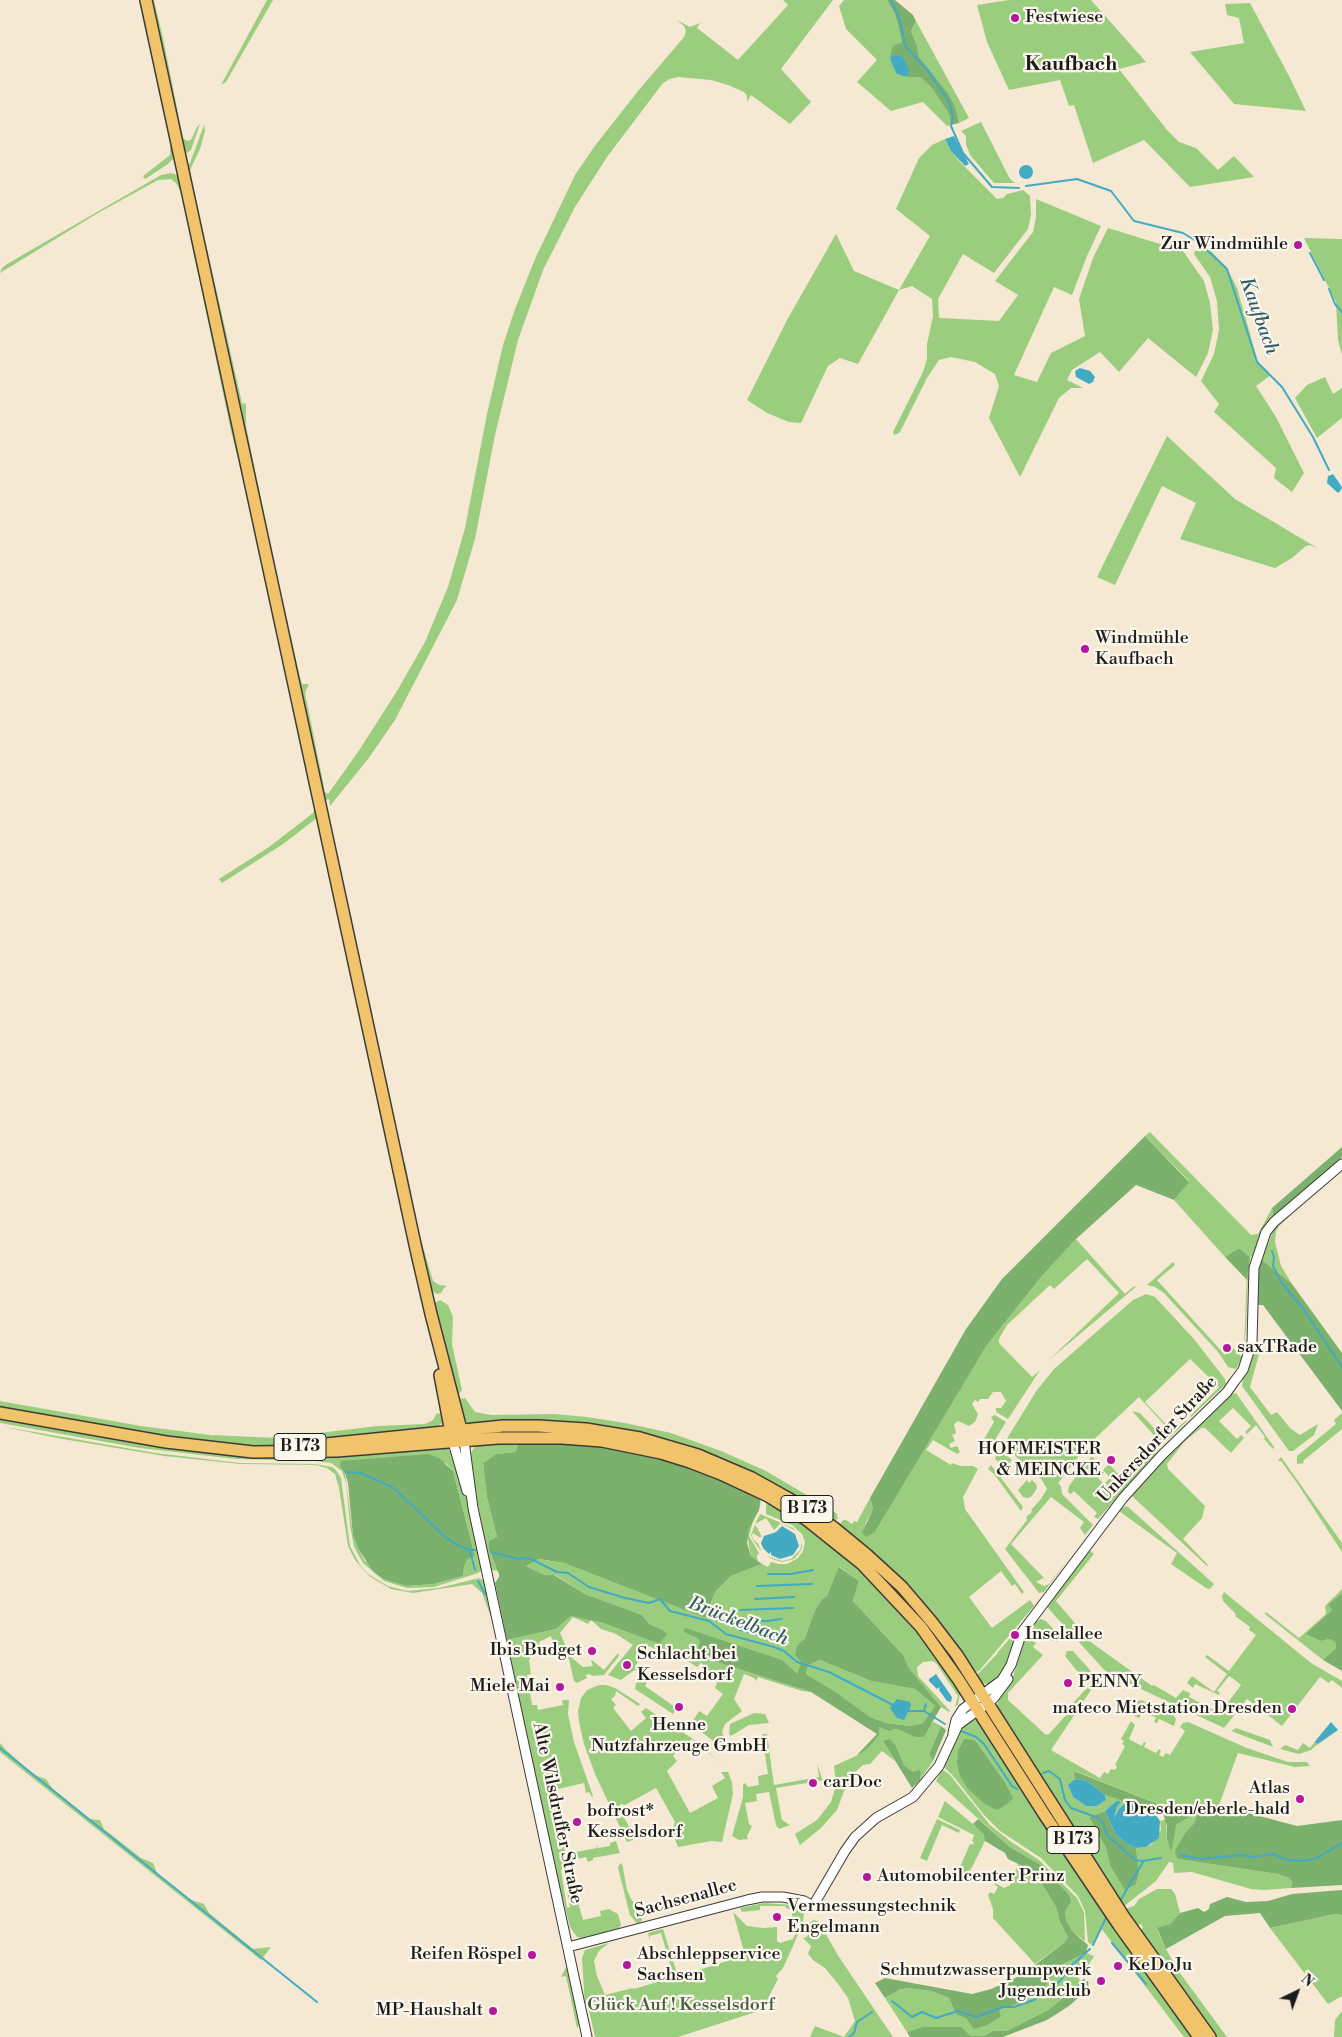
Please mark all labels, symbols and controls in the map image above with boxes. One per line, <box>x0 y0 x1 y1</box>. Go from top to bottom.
place label: Festwiese <box>1025 7 1103 29</box>
marker: Festwiese <box>1009 12 1021 24</box>
district label: Kaufbach <box>1025 53 1117 77</box>
place label: Zur Windmühle <box>1161 234 1288 256</box>
marker: Zur Windmühle <box>1292 239 1304 251</box>
water label: Kaufbach <box>1233 274 1283 358</box>
place label: Windmühle Kaufbach <box>1095 628 1189 670</box>
marker: Windmühle Kaufbach <box>1079 643 1091 655</box>
place label: saxTRade <box>1237 1337 1317 1359</box>
marker: saxTRade <box>1221 1342 1233 1354</box>
street label: Unkersdorfer Straße <box>1094 1372 1222 1508</box>
road number: B 173 <box>274 1434 326 1460</box>
place label: HOFMEISTER & MEINCKE <box>978 1439 1101 1482</box>
marker: HOFMEISTER & MEINCKE <box>1105 1454 1117 1466</box>
road number: B 173 <box>781 1496 833 1522</box>
water label: Brückelbach <box>685 1593 791 1651</box>
place label: Inselallee <box>1025 1624 1103 1646</box>
marker: Inselallee <box>1009 1629 1021 1641</box>
place label: Ibis Budget <box>490 1640 582 1662</box>
place label: Schlacht bei Kesselsdorf <box>637 1644 736 1686</box>
marker: Ibis Budget <box>586 1645 598 1657</box>
marker: Schlacht bei Kesselsdorf <box>621 1659 633 1671</box>
place label: PENNY <box>1078 1672 1141 1694</box>
place label: Miele Mai <box>470 1676 550 1698</box>
marker: PENNY <box>1062 1677 1074 1689</box>
marker: Miele Mai <box>554 1681 566 1693</box>
place label: mateco Mietstation Dresden <box>1052 1698 1282 1720</box>
marker: Henne Nutzfahrzeuge GmbH <box>673 1701 685 1713</box>
marker: mateco Mietstation Dresden <box>1286 1703 1298 1715</box>
place label: Henne Nutzfahrzeuge GmbH <box>591 1715 767 1758</box>
street label: Alte Wilsdruffer Straße <box>527 1720 587 1906</box>
place label: carDoc <box>823 1772 882 1794</box>
marker: carDoc <box>807 1777 819 1789</box>
place label: Atlas Dresden/eberle-hald <box>1125 1778 1290 1820</box>
marker: Atlas Dresden/eberle-hald <box>1294 1793 1306 1805</box>
place label: bofrost* Kesselsdorf <box>587 1801 682 1844</box>
marker: bofrost* Kesselsdorf <box>571 1816 583 1828</box>
road number: B 173 <box>1047 1826 1099 1854</box>
place label: Automobilcenter Prinz <box>877 1866 1065 1888</box>
marker: Automobilcenter Prinz <box>861 1871 873 1883</box>
street label: Sachsenallee <box>633 1875 739 1923</box>
place label: Vermessungstechnik Engelmann <box>787 1896 956 1938</box>
marker: Vermessungstechnik Engelmann <box>771 1911 783 1923</box>
place label: Reifen Röspel <box>410 1944 522 1966</box>
place label: Abschleppservice Sachsen <box>637 1944 781 1986</box>
marker: Reifen Röspel <box>526 1949 538 1961</box>
place label: KeDoJu <box>1128 1955 1192 1977</box>
marker: Abschleppservice Sachsen <box>621 1959 633 1971</box>
place label: Schmutzwasserpumpwerk Jugendclub <box>880 1960 1091 2002</box>
marker: KeDoJu <box>1112 1960 1124 1972</box>
north arrow <box>1272 1967 1322 2017</box>
text: N <box>1297 1970 1317 1991</box>
marker: Schmutzwasserpumpwerk Jugendclub <box>1095 1975 1107 1987</box>
park label: Glück Auf ! Kesselsdorf <box>587 1995 775 2017</box>
place label: MP-Haushalt <box>376 2000 483 2022</box>
marker: MP-Haushalt <box>487 2005 499 2017</box>

